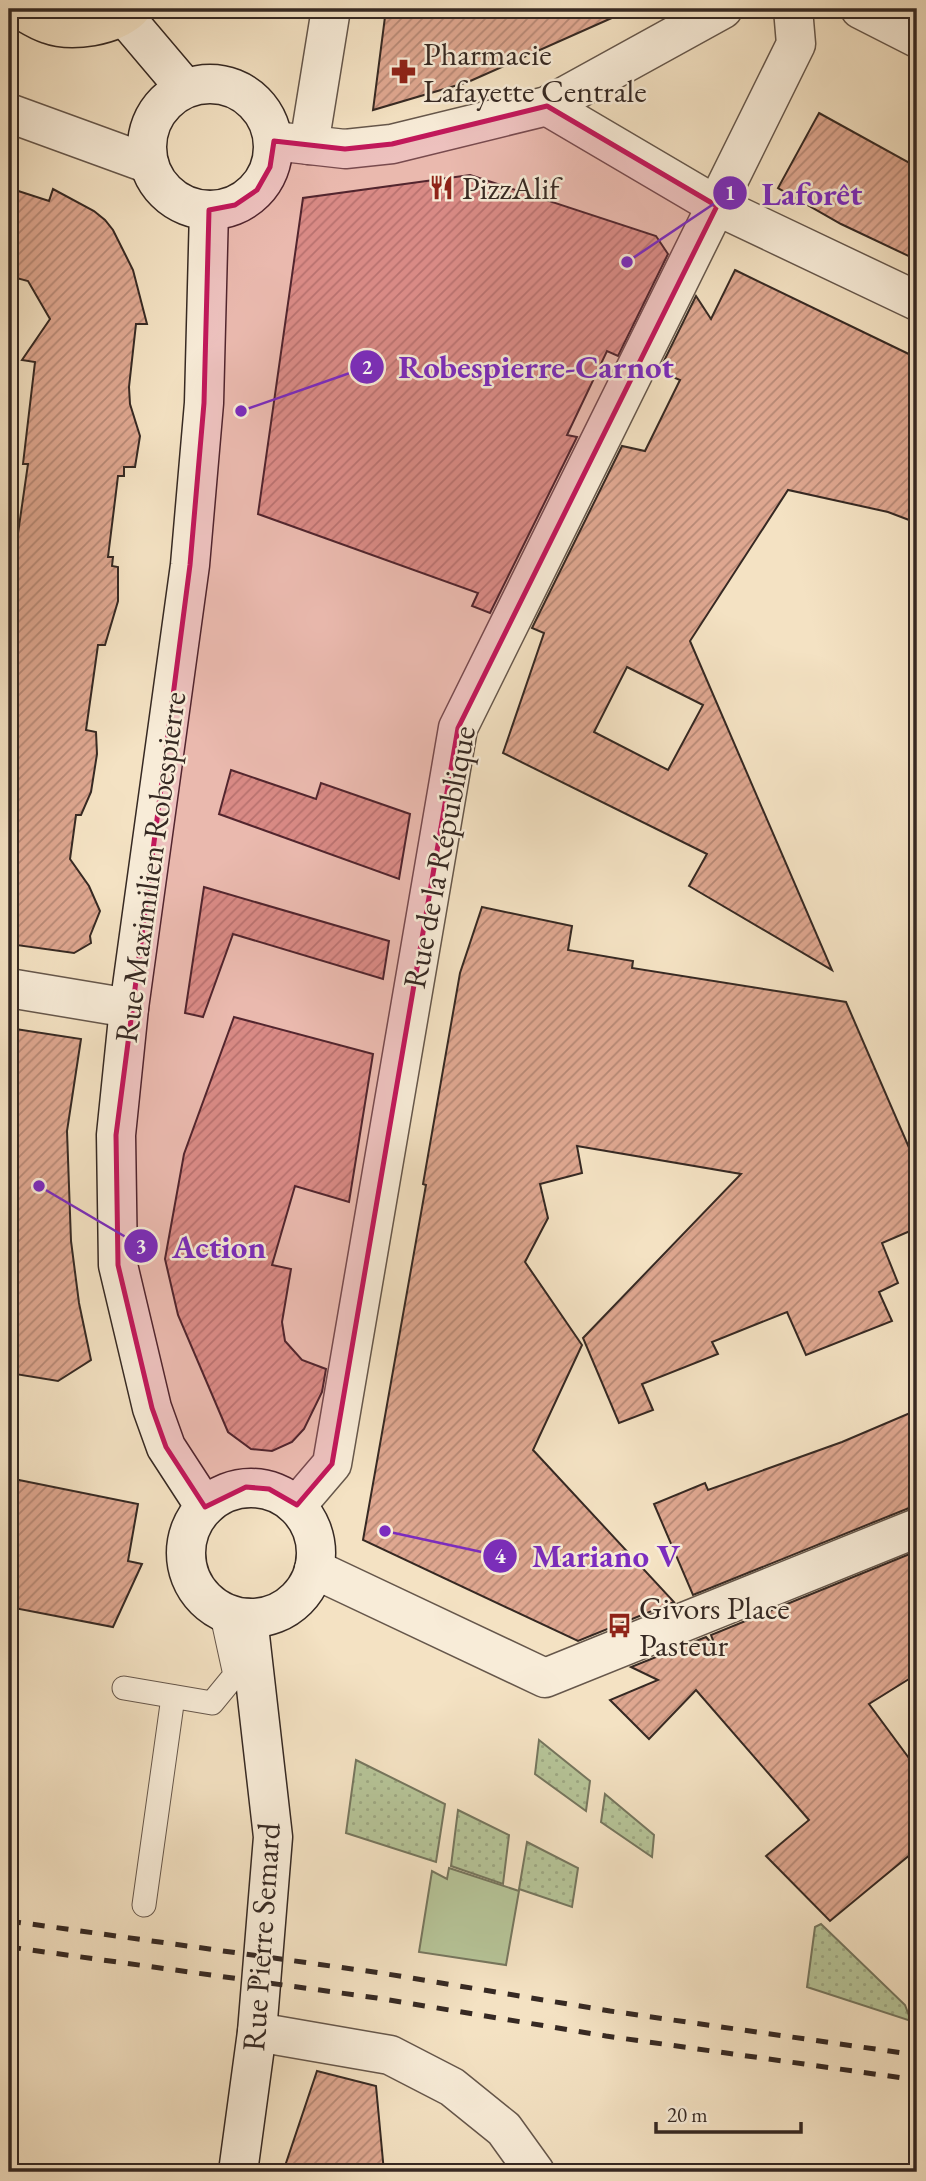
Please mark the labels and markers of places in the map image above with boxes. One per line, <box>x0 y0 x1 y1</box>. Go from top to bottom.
place label: Pharmacie Lafayette Centrale <box>423 33 647 112</box>
pharmacy icon: Pharmacie Lafayette Centrale <box>389 58 417 86</box>
callout: Laforêt <box>713 166 877 220</box>
place label: PizzAlif <box>462 167 563 209</box>
restaurant icon: PizzAlif <box>428 174 456 202</box>
callout: Robespierre-Carnot <box>349 340 688 394</box>
callout: Action <box>123 1219 280 1273</box>
callout: Mariano V <box>483 1529 694 1583</box>
place label: Givors Place Pasteur <box>639 1587 790 1666</box>
bus stop icon: Givors Place Pasteur <box>605 1612 633 1640</box>

